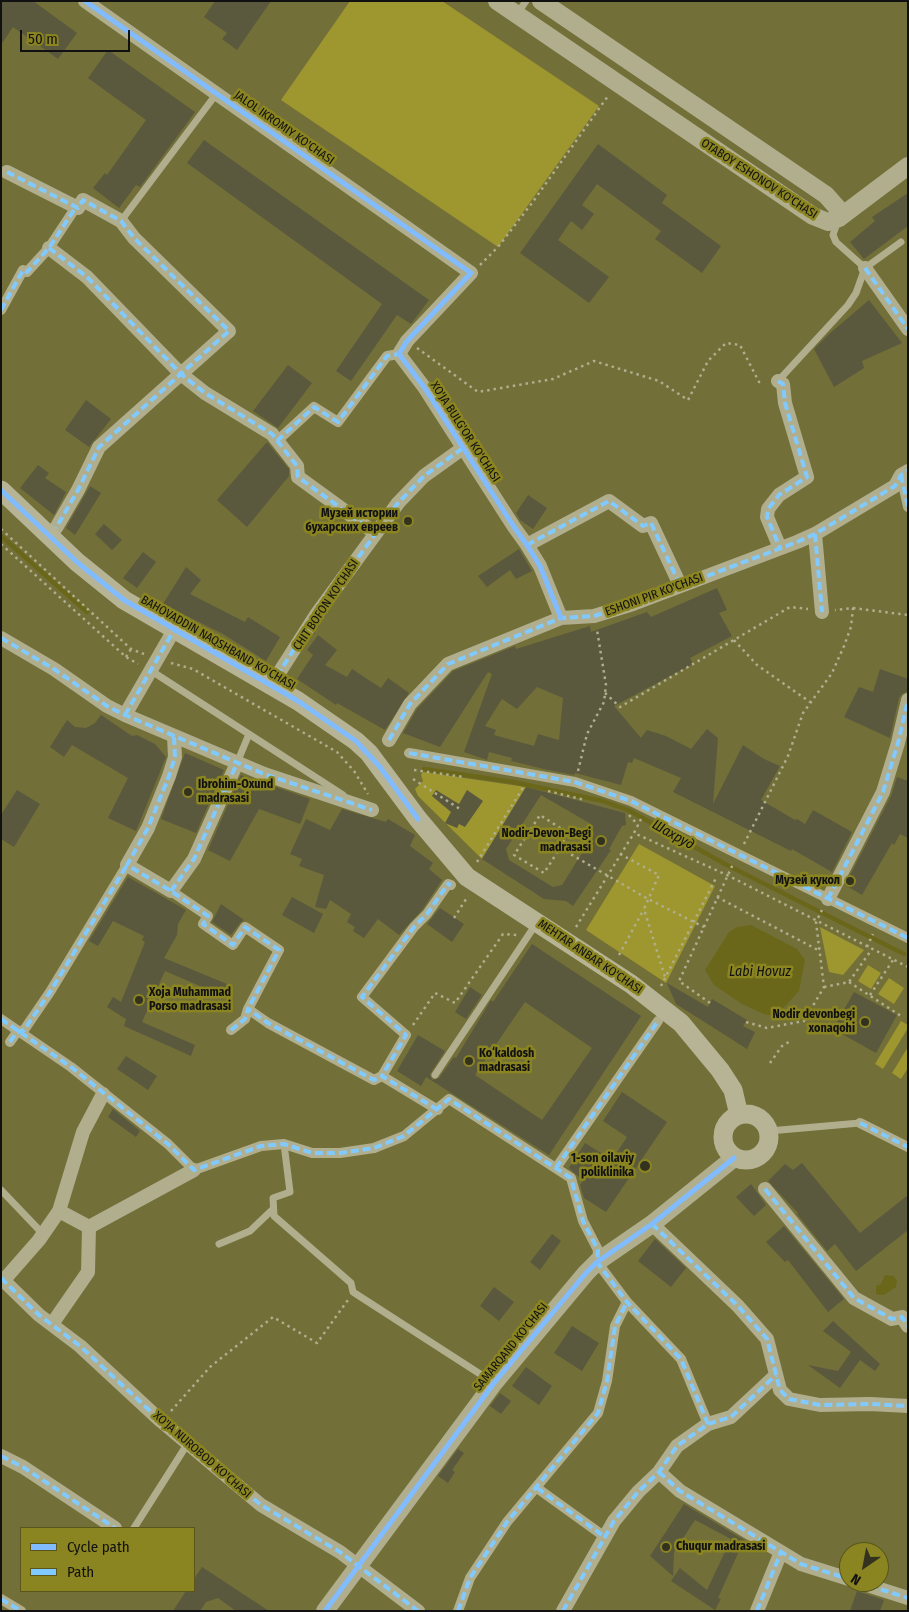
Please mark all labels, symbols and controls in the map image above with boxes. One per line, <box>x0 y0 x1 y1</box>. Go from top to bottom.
scale bar <box>22 20 132 52</box>
text: 50 m <box>28 30 58 48</box>
street label: JALOL IKROMIY KO'CHASI <box>231 88 337 168</box>
street label: OTABOY ESHONOV KO'CHASI <box>698 136 820 222</box>
street label: XO'JA BULG'OR KO'CHASI <box>427 379 503 485</box>
place label: Музей истории бухарских евреев <box>305 507 398 535</box>
marker: Музей истории бухарских евреев <box>402 515 414 527</box>
street label: CHIT BOFON KO'CHASI <box>290 557 362 653</box>
street label: ESHONI PIR KO'CHASI <box>603 571 705 619</box>
street label: BAHOVADDIN NAQSHBAND KO'CHASI <box>138 593 298 693</box>
place label: Ibrohim-Oxund madrasasi <box>198 778 273 806</box>
marker: Ibrohim-Oxund madrasasi <box>182 786 194 798</box>
water label: Шахруд <box>649 817 697 853</box>
place label: Nodir-Devon-Begi madrasasi <box>501 827 591 855</box>
marker: Nodir-Devon-Begi madrasasi <box>595 835 607 847</box>
place label: Музей кукол <box>775 874 840 888</box>
marker: Музей кукол <box>844 875 856 887</box>
street label: MEHTAR ANBAR KO'CHASI <box>535 917 645 997</box>
water label: Labi Hovuz <box>729 964 791 980</box>
place label: Xoja Muhammad Porso madrasasi <box>149 986 231 1014</box>
marker: Xoja Muhammad Porso madrasasi <box>133 994 145 1006</box>
place label: Nodir devonbegi xonaqohi <box>772 1008 855 1036</box>
marker: Nodir devonbegi xonaqohi <box>859 1016 871 1028</box>
place label: Koʻkaldosh madrasasi <box>479 1047 534 1075</box>
marker: Koʻkaldosh madrasasi <box>463 1055 475 1067</box>
place label: 1-son oilaviy poliklinika <box>571 1152 634 1180</box>
marker: 1-son oilaviy poliklinika <box>638 1159 652 1173</box>
street label: SAMARQAND KO'CHASI <box>471 1300 551 1394</box>
street label: XO'JA NUROBOD KO'CHASI <box>150 1409 254 1501</box>
legend <box>20 1527 195 1592</box>
text: Cycle path <box>67 1538 130 1556</box>
place label: Chuqur madrasasi <box>676 1540 765 1554</box>
marker: Chuqur madrasasi <box>660 1541 672 1553</box>
north arrow <box>839 1542 889 1592</box>
text: Path <box>67 1563 94 1581</box>
text: N <box>848 1570 864 1589</box>

